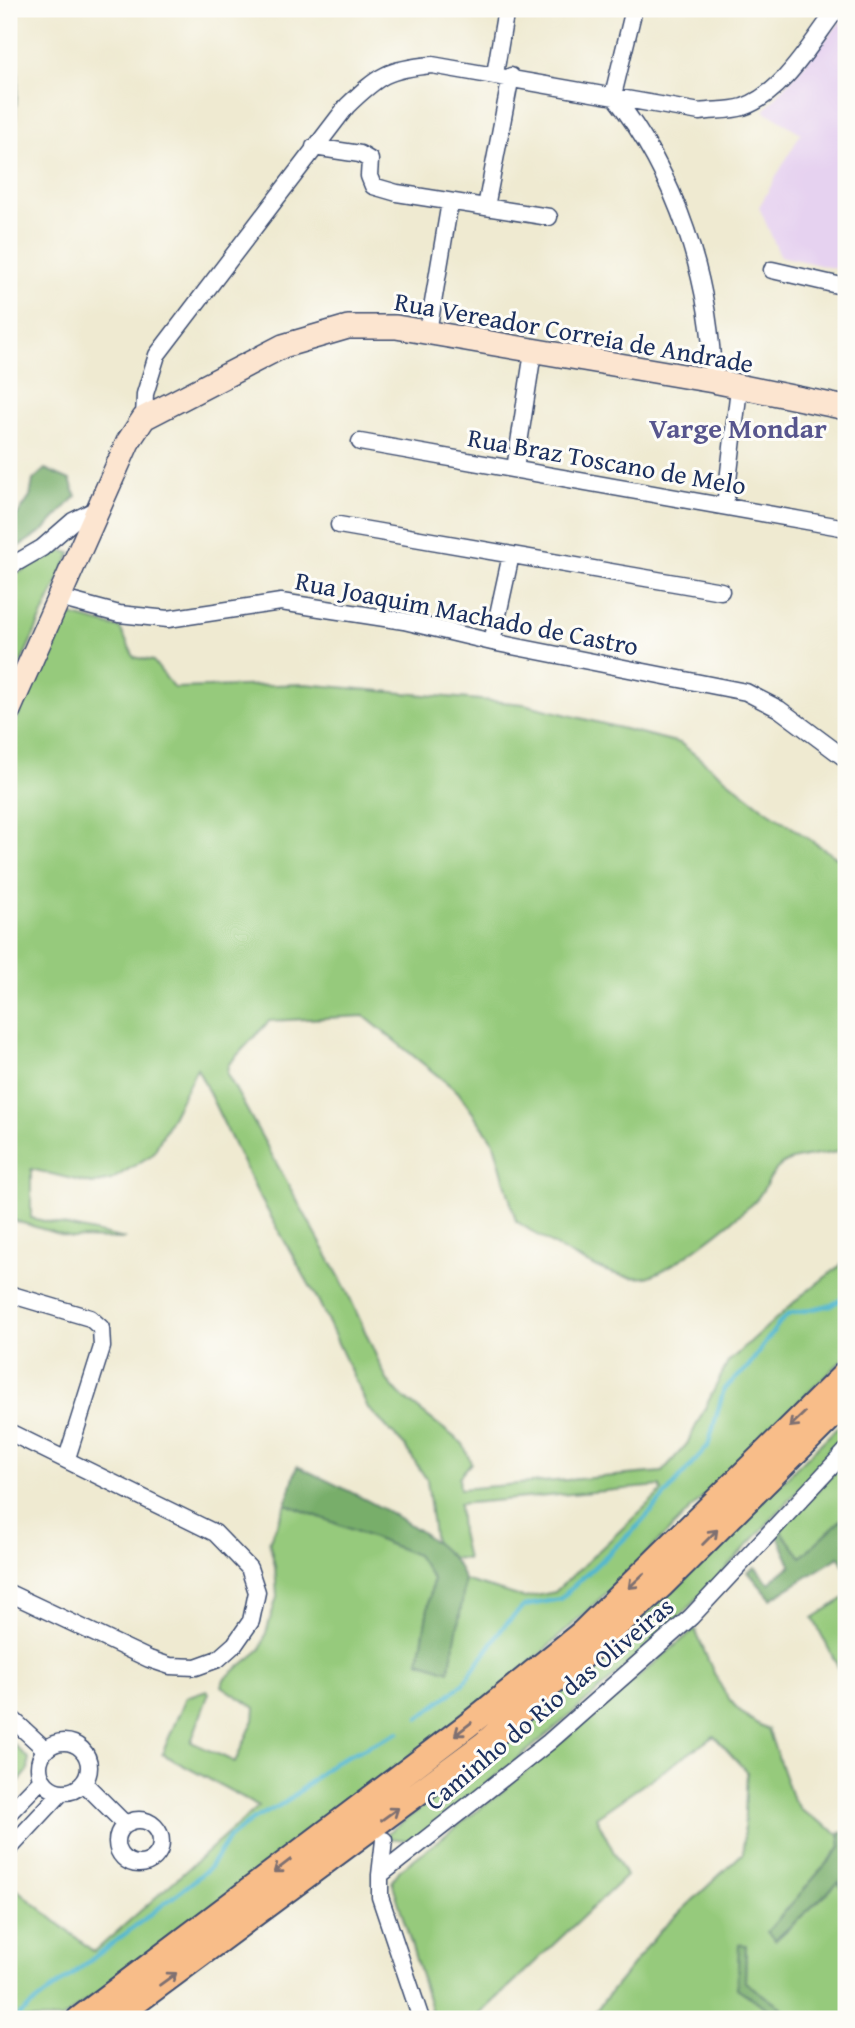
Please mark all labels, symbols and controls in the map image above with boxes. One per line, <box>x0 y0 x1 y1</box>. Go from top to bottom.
street label: Rua Vereador Correia de Andrade <box>391 281 757 383</box>
district label: Varge Mondar <box>649 407 827 448</box>
street label: Rua Braz Toscano de Melo <box>465 417 749 505</box>
street label: Rua Joaquim Machado de Castro <box>292 561 642 665</box>
one-way arrow <box>789 1412 806 1429</box>
one-way arrow <box>701 1529 718 1546</box>
one-way arrow <box>628 1573 645 1590</box>
street label: Caminho do Rio das Oliveiras <box>416 1587 682 1819</box>
one-way arrow <box>454 1721 473 1736</box>
one-way arrow <box>380 1807 399 1822</box>
one-way arrow <box>272 1858 291 1873</box>
one-way arrow <box>158 1971 177 1986</box>

